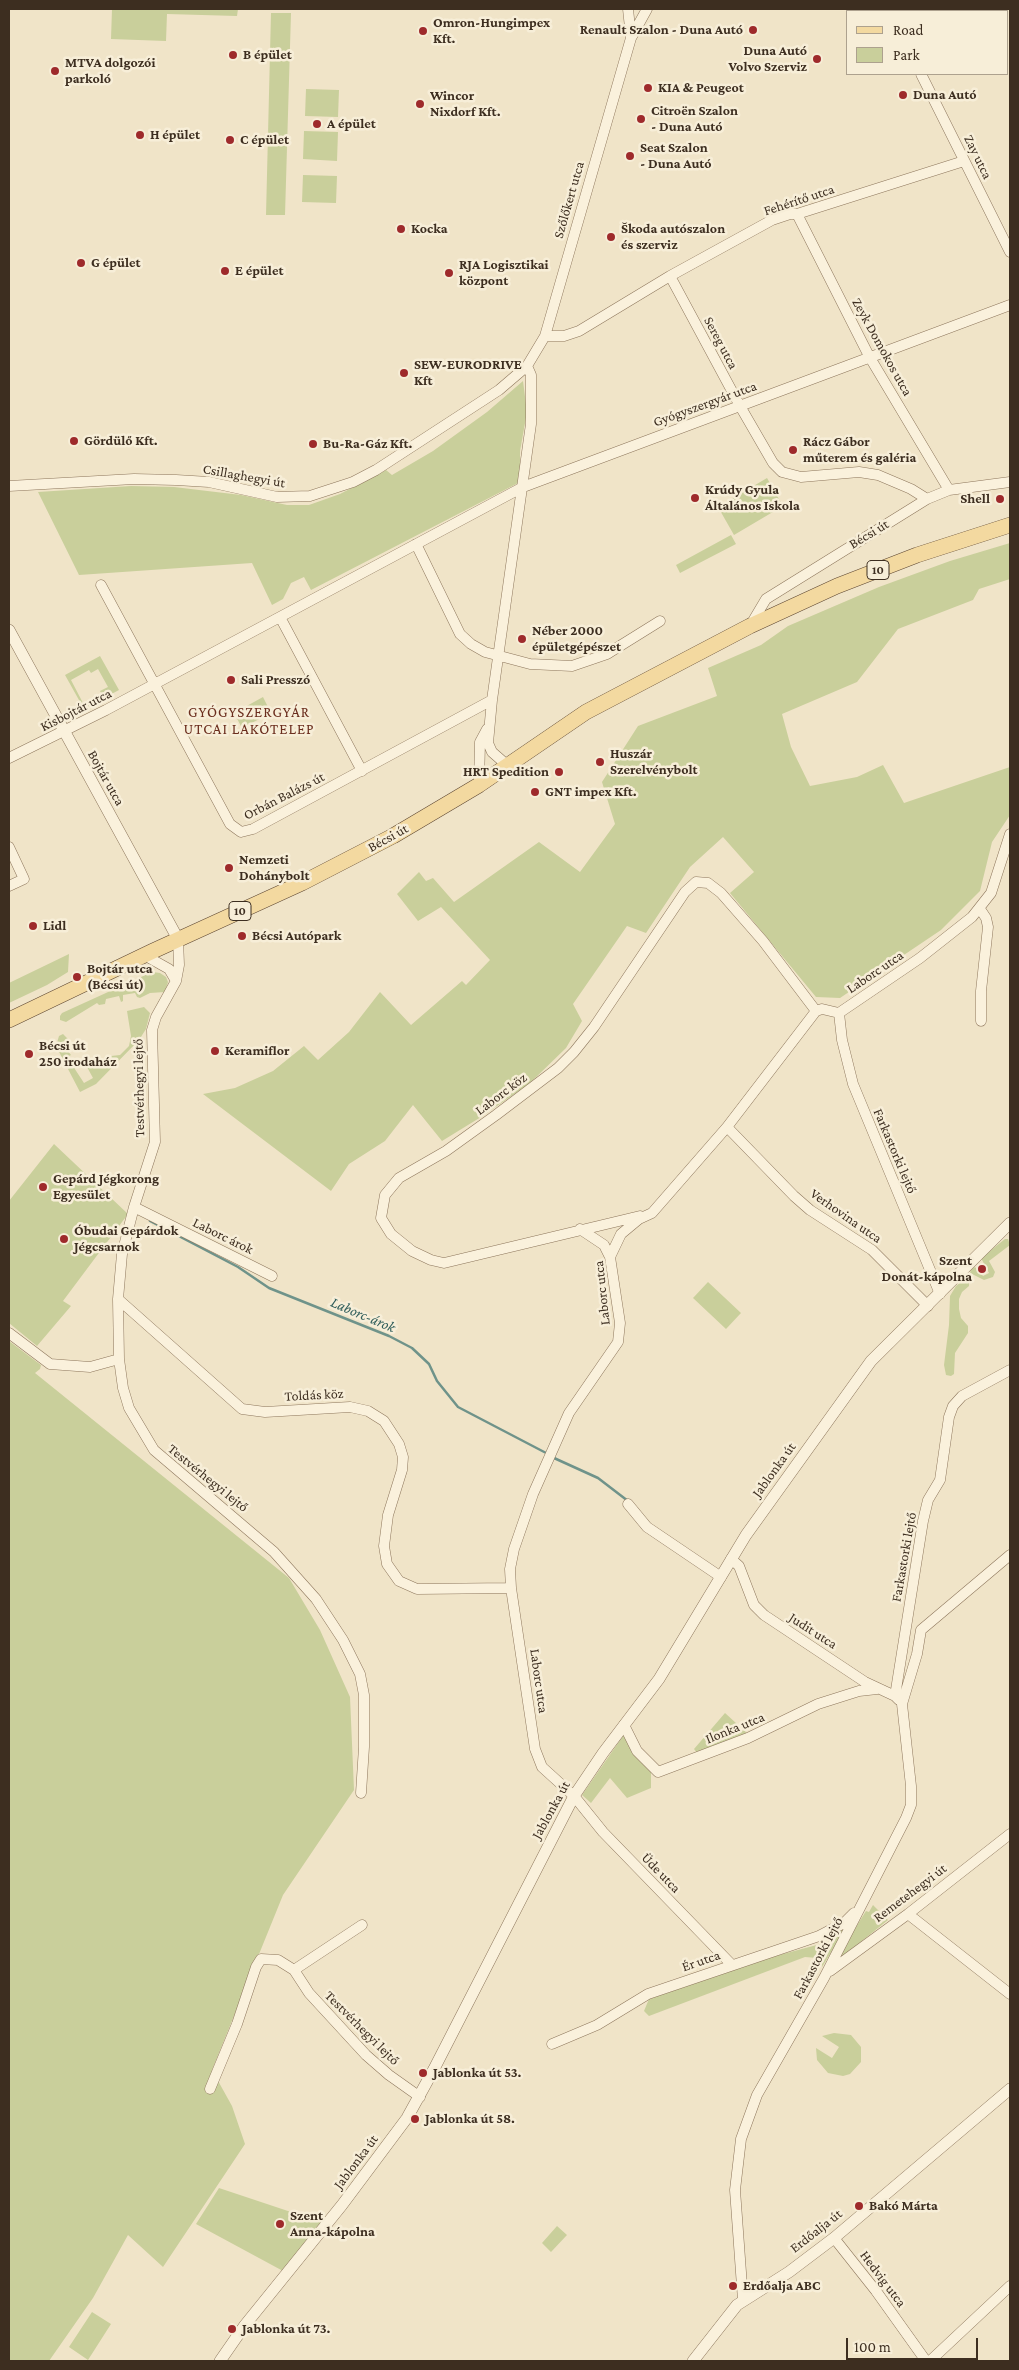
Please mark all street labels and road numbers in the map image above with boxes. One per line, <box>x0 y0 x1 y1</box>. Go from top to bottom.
street label: Zay utca <box>960 132 996 182</box>
street label: Szőlőkert utca <box>550 160 588 240</box>
street label: Fehérítő utca <box>761 181 837 219</box>
street label: Zeyk Domokos utca <box>848 295 916 399</box>
street label: Sereg utca <box>700 314 742 372</box>
street label: Gyógyszergyár utca <box>651 377 759 431</box>
street label: Csillaghegyi út <box>202 460 286 492</box>
street label: Bécsi út <box>846 516 892 552</box>
road number: 10 <box>867 560 889 580</box>
street label: Kisbojtár utca <box>38 685 114 735</box>
street label: Bojtár utca <box>84 747 128 809</box>
street label: Orbán Balázs út <box>241 768 327 824</box>
street label: Bécsi út <box>365 820 411 856</box>
road number: 10 <box>229 901 251 920</box>
street label: Laborc utca <box>843 947 907 997</box>
street label: Testvérhegyi lejtő <box>130 1039 148 1137</box>
street label: Laborc köz <box>472 1069 530 1119</box>
street label: Farkastorki lejtő <box>870 1106 920 1196</box>
street label: Verhovina utca <box>807 1185 885 1247</box>
street label: Laborc árok <box>190 1214 256 1258</box>
street label: Laborc utca <box>590 1260 614 1326</box>
street label: Toldás köz <box>284 1385 344 1405</box>
street label: Jablonka út <box>748 1439 800 1501</box>
street label: Testvérhegyi lejtő <box>164 1440 252 1516</box>
street label: Farkastorki lejtő <box>888 1511 920 1603</box>
street label: Judit utca <box>786 1609 840 1653</box>
street label: Laborc utca <box>526 1648 552 1714</box>
street label: Ilonka utca <box>703 1709 767 1747</box>
street label: Jablonka út <box>528 1778 574 1842</box>
street label: Üde utca <box>638 1849 684 1897</box>
street label: Remetehegyi út <box>870 1860 950 1926</box>
street label: Farkastorki lejtő <box>789 1914 847 2002</box>
street label: Ér utca <box>680 1947 722 1975</box>
street label: Testvérhegyi lejtő <box>321 1987 403 2069</box>
street label: Jablonka út <box>330 2131 382 2193</box>
street label: Erdőalja út <box>787 2205 845 2257</box>
street label: Hedvig utca <box>856 2247 910 2311</box>

